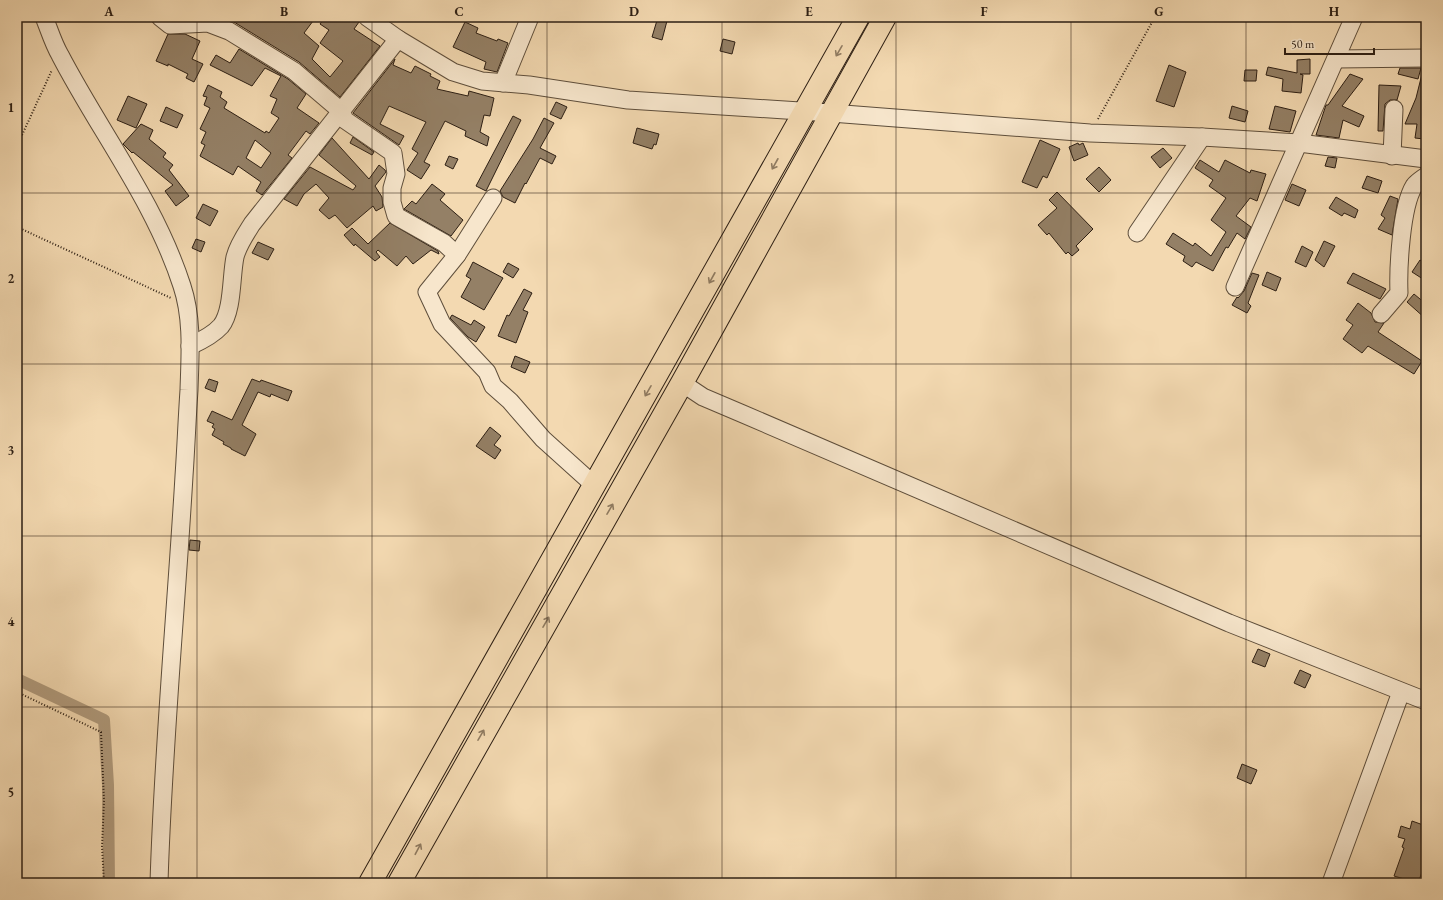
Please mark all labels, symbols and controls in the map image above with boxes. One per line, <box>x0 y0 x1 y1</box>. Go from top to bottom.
text: A <box>103 3 114 20</box>
text: B <box>280 3 288 20</box>
text: C <box>454 3 464 20</box>
text: D <box>629 3 639 20</box>
text: E <box>805 3 813 20</box>
text: F <box>980 3 988 20</box>
text: G <box>1154 3 1164 20</box>
text: H <box>1329 3 1340 20</box>
scale bar <box>1285 30 1374 56</box>
text: 50 m <box>1291 36 1315 52</box>
one-way arrow <box>835 45 843 57</box>
text: 1 <box>8 99 15 116</box>
one-way arrow <box>771 158 779 170</box>
text: 2 <box>8 270 15 287</box>
one-way arrow <box>707 271 715 283</box>
one-way arrow <box>643 385 651 397</box>
text: 3 <box>8 442 15 459</box>
one-way arrow <box>606 503 614 515</box>
text: 4 <box>8 613 15 630</box>
one-way arrow <box>542 616 550 628</box>
one-way arrow <box>478 729 486 741</box>
text: 5 <box>8 784 14 801</box>
one-way arrow <box>414 843 422 855</box>

